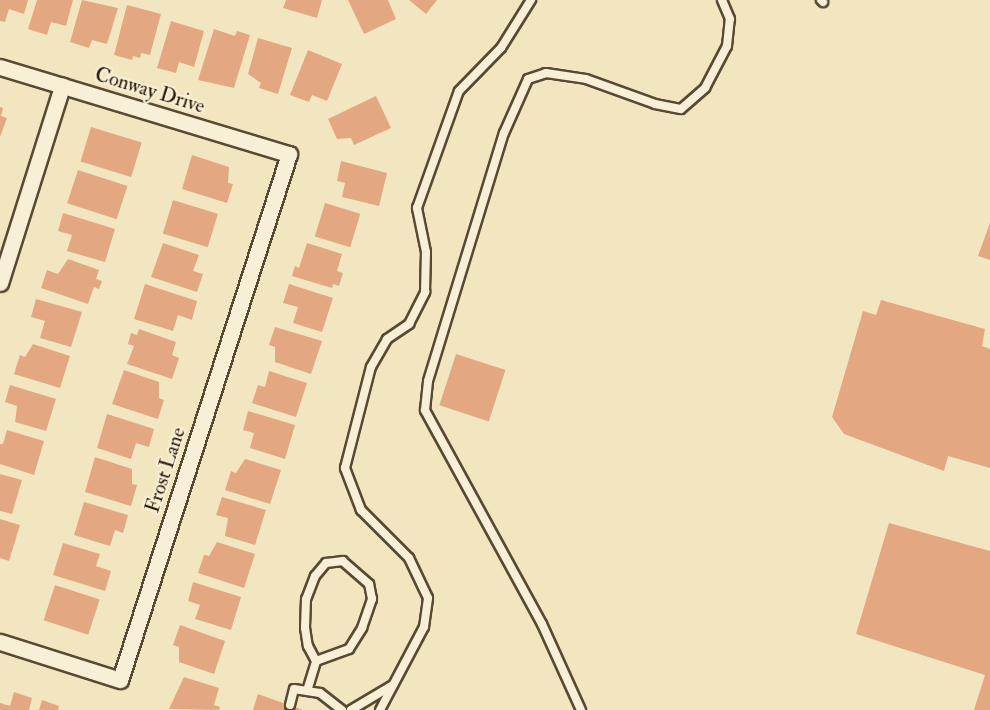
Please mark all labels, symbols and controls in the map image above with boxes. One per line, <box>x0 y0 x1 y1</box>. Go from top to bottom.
street label: Conway Drive <box>92 62 208 118</box>
street label: Frost Lane <box>140 424 190 516</box>

